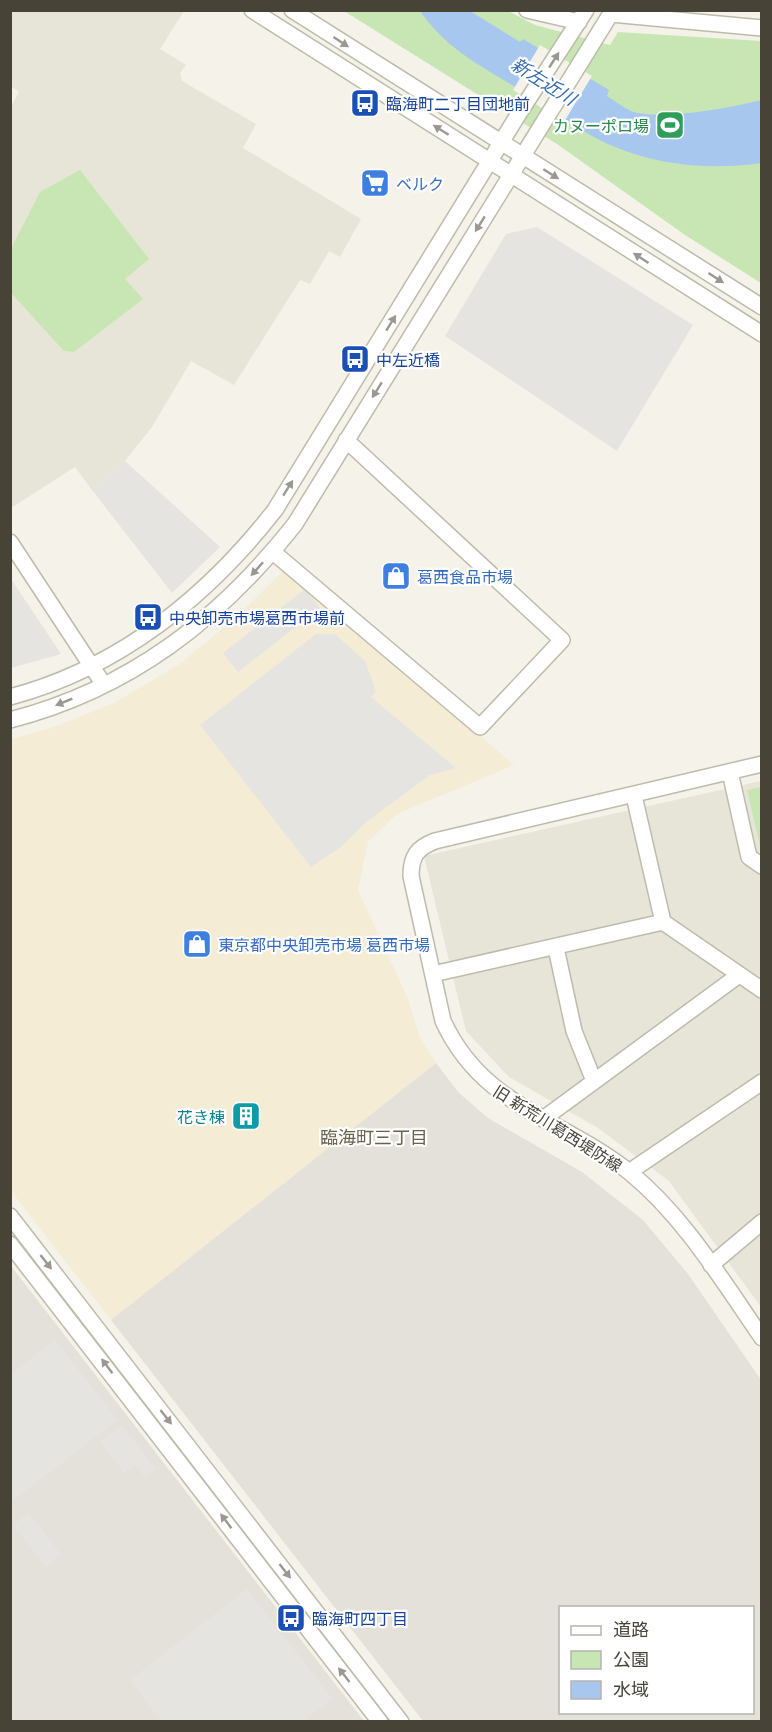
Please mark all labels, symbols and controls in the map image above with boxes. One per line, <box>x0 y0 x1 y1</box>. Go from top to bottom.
one-way arrow <box>333 36 349 47</box>
one-way arrow <box>548 52 559 68</box>
water label: 新左近川 <box>508 53 582 110</box>
bus stop icon: 臨海町二丁目団地前 <box>349 87 381 119</box>
place label: 臨海町二丁目団地前 <box>386 94 530 113</box>
sports icon: カヌーポロ場 <box>654 109 686 141</box>
place label: カヌーポロ場 <box>553 116 649 135</box>
one-way arrow <box>433 124 449 136</box>
supermarket icon: ベルク <box>359 167 391 199</box>
one-way arrow <box>543 169 559 180</box>
place label: ベルク <box>396 174 444 193</box>
one-way arrow <box>475 216 486 232</box>
one-way arrow <box>633 252 650 263</box>
one-way arrow <box>708 272 724 283</box>
one-way arrow <box>386 315 397 331</box>
bus stop icon: 中左近橋 <box>339 343 371 375</box>
place label: 中左近橋 <box>376 350 440 369</box>
one-way arrow <box>372 382 383 398</box>
one-way arrow <box>283 480 294 497</box>
shop icon: 葛西食品市場 <box>380 560 412 592</box>
one-way arrow <box>251 562 265 576</box>
place label: 葛西食品市場 <box>417 567 513 586</box>
bus stop icon: 中央卸売市場葛西市場前 <box>132 601 164 633</box>
place label: 中央卸売市場葛西市場前 <box>169 608 345 627</box>
one-way arrow <box>55 697 73 707</box>
shop icon: 東京都中央卸売市場 葛西市場 <box>181 928 213 960</box>
place label: 東京都中央卸売市場 葛西市場 <box>218 935 430 954</box>
street label: 旧 新荒川葛西堤防線 <box>490 1081 626 1175</box>
building icon: 花き棟 <box>230 1100 262 1132</box>
place label: 花き棟 <box>177 1107 225 1126</box>
district label: 臨海町三丁目 <box>320 1126 428 1148</box>
one-way arrow <box>40 1255 52 1270</box>
one-way arrow <box>101 1358 113 1373</box>
one-way arrow <box>159 1409 171 1424</box>
one-way arrow <box>220 1513 232 1528</box>
one-way arrow <box>279 1563 291 1579</box>
bus stop icon: 臨海町四丁目 <box>275 1602 307 1634</box>
legend <box>559 1606 754 1714</box>
place label: 臨海町四丁目 <box>312 1609 408 1628</box>
text: 道路 <box>613 1618 649 1640</box>
text: 公園 <box>613 1648 649 1670</box>
one-way arrow <box>339 1668 351 1683</box>
text: 水域 <box>613 1678 649 1700</box>

